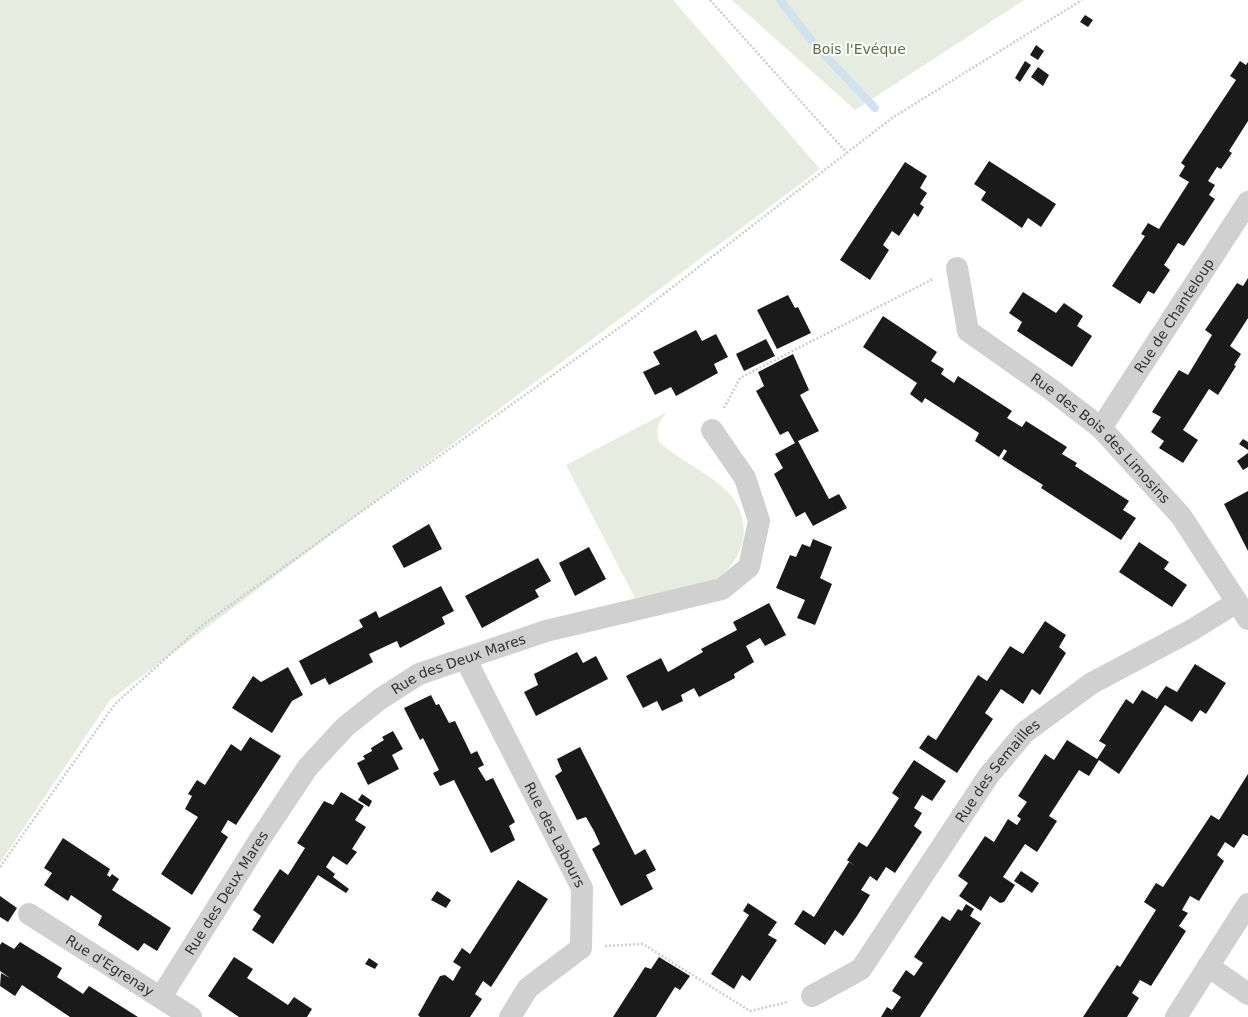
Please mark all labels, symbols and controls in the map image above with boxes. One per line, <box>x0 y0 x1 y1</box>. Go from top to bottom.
park label: Bois l'Evéque <box>812 41 906 57</box>
street label: Rue de Chanteloup <box>1131 255 1217 376</box>
street label: Rue des Bois des Limosins <box>1028 370 1173 506</box>
street label: Rue des Deux Mares <box>388 630 528 698</box>
street label: Rue des Semailles <box>952 716 1043 825</box>
street label: Rue des Labours <box>521 779 588 890</box>
street label: Rue des Deux Mares <box>181 828 271 958</box>
street label: Rue d'Egrenay <box>63 932 157 999</box>

